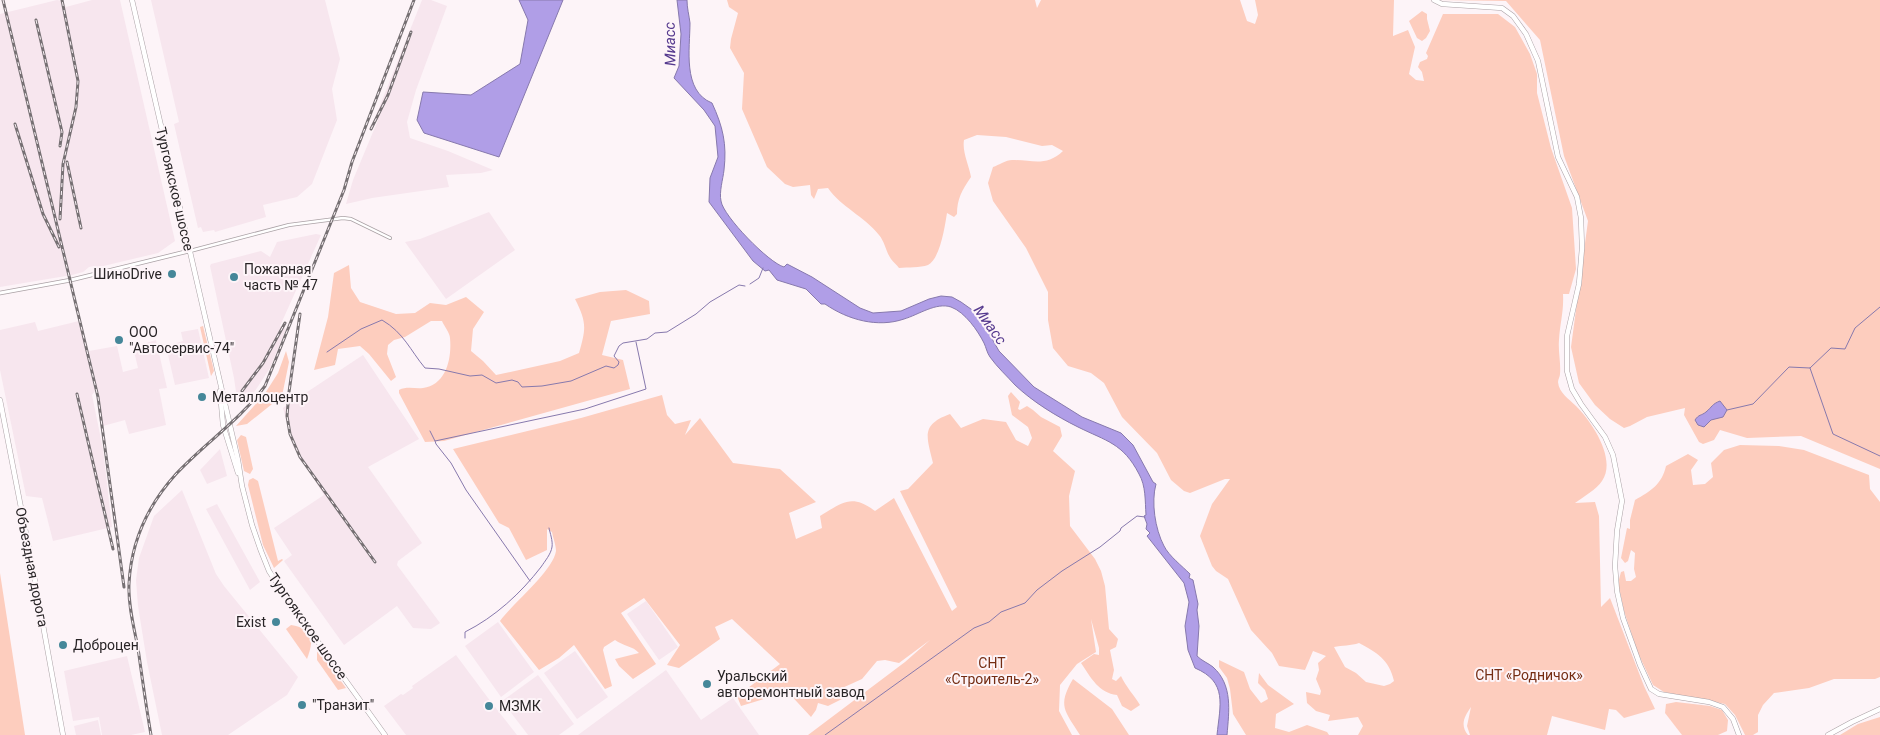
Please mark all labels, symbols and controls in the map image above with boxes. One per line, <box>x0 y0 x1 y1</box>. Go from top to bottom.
water label: Миасс <box>661 21 679 66</box>
street label: Тургоякское шоссе <box>153 126 197 252</box>
place label: Пожарная часть № 47 <box>244 261 318 293</box>
place label: ШиноDrive <box>93 266 162 282</box>
marker: ШиноDrive <box>166 268 178 280</box>
marker: Пожарная часть № 47 <box>228 271 240 283</box>
water label: Миасс <box>970 302 1011 348</box>
place label: ООО "Автосервис-74" <box>129 324 234 356</box>
marker: ООО "Автосервис-74" <box>113 334 125 346</box>
place label: Металлоцентр <box>212 389 309 405</box>
marker: Металлоцентр <box>196 391 208 403</box>
street label: Объездная дорога <box>13 506 51 628</box>
street label: Тургоякское шоссе <box>265 570 351 682</box>
place label: Exist <box>236 614 266 630</box>
marker: Exist <box>270 616 282 628</box>
place label: Доброцен <box>73 637 139 653</box>
marker: Доброцен <box>57 639 69 651</box>
park label: СНТ «Строитель-2» <box>945 655 1039 687</box>
park label: СНТ «Родничок» <box>1475 667 1583 683</box>
place label: Уральский авторемонтный завод <box>717 668 865 700</box>
marker: Уральский авторемонтный завод <box>701 678 713 690</box>
place label: "Транзит" <box>312 697 374 713</box>
place label: МЗМК <box>499 698 541 714</box>
marker: "Транзит" <box>296 699 308 711</box>
marker: МЗМК <box>483 700 495 712</box>

